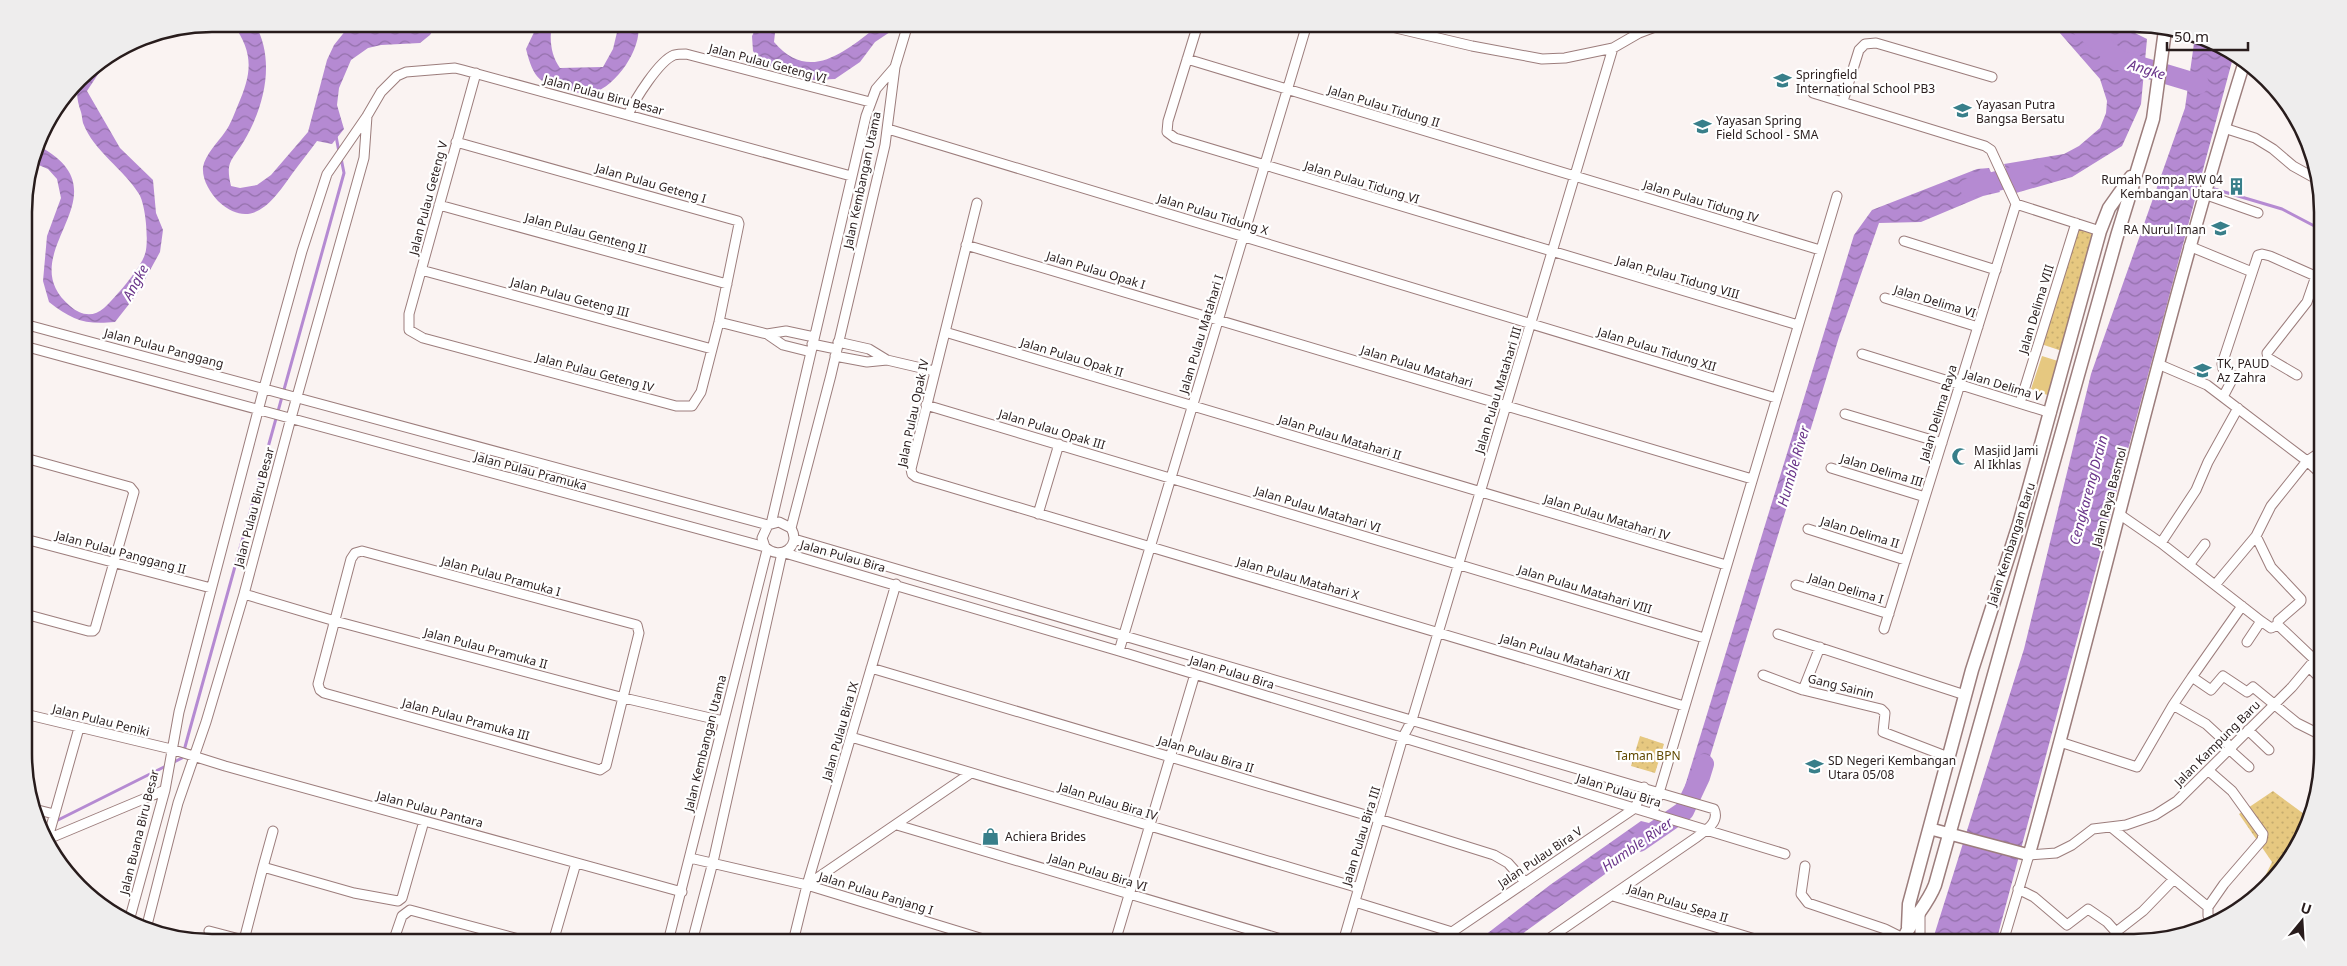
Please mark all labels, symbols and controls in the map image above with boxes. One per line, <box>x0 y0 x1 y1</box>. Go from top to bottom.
scale bar <box>2167 20 2248 52</box>
text: 50 m <box>2174 26 2209 46</box>
street label: Jalan Pulau Geteng VI <box>706 39 829 87</box>
water label: Angke <box>2125 54 2168 84</box>
place label: Springfield International School PB3 <box>1796 66 1935 97</box>
street label: Jalan Pulau Biru Besar <box>541 71 666 119</box>
school or university icon: Springfield International School PB3 <box>1772 71 1792 91</box>
street label: Jalan Pulau Tidung II <box>1325 81 1442 131</box>
place label: Yayasan Putra Bangsa Bersatu <box>1976 96 2065 127</box>
school or university icon: Yayasan Putra Bangsa Bersatu <box>1952 101 1972 121</box>
street label: Jalan Kembangan Utama <box>839 110 885 251</box>
place label: Yayasan Spring Field School - SMA <box>1716 112 1819 143</box>
school or university icon: Yayasan Spring Field School - SMA <box>1692 117 1712 137</box>
street label: Jalan Pulau Geteng V <box>404 138 452 258</box>
street label: Jalan Pulau Tidung VI <box>1302 156 1421 208</box>
street label: Jalan Pulau Geteng I <box>593 159 708 207</box>
place label: Rumah Pompa RW 04 Kembangan Utara <box>2101 171 2223 202</box>
street label: Jalan Pulau Tidung IV <box>1641 175 1761 227</box>
building icon: Rumah Pompa RW 04 Kembangan Utara <box>2227 176 2247 196</box>
street label: Jalan Pulau Tidung X <box>1155 189 1270 239</box>
street label: Jalan Pulau Genteng II <box>522 208 649 257</box>
school or university icon: RA Nurul Iman <box>2210 219 2230 239</box>
place label: RA Nurul Iman <box>2123 221 2206 238</box>
street label: Jalan Pulau Opak I <box>1044 247 1147 293</box>
street label: Jalan Pulau Tidung VIII <box>1614 251 1742 303</box>
water label: Angke <box>117 261 152 304</box>
street label: Jalan Delima VIII <box>2014 262 2058 357</box>
street label: Jalan Pulau Matahari I <box>1175 272 1227 396</box>
street label: Jalan Pulau Geteng III <box>508 273 631 321</box>
street label: Jalan Delima VI <box>1891 280 1978 321</box>
street label: Jalan Pulau Tidung XII <box>1595 323 1718 375</box>
street label: Jalan Pulau Panggang <box>101 324 226 372</box>
street label: Jalan Pulau Matahari III <box>1470 325 1525 456</box>
street label: Jalan Pulau Opak II <box>1018 333 1125 381</box>
street label: Jalan Pulau Matahari <box>1358 341 1475 391</box>
street label: Jalan Pulau Geteng IV <box>533 348 657 396</box>
place label: TK, PAUD Az Zahra <box>2217 355 2270 386</box>
street label: Jalan Pulau Opak IV <box>893 357 933 469</box>
school or university icon: TK, PAUD Az Zahra <box>2193 360 2213 380</box>
street label: Jalan Delima Raya <box>1915 363 1961 464</box>
street label: Jalan Delima V <box>1961 365 2045 405</box>
street label: Jalan Pulau Opak III <box>996 404 1107 453</box>
street label: Jalan Pulau Matahari II <box>1276 410 1403 464</box>
water label: Humble River <box>1772 423 1814 508</box>
water label: Cengkareng Drain <box>2064 433 2112 547</box>
place label: Masjid Jami Al Ikhlas <box>1974 442 2038 473</box>
street label: Jalan Pulau Biru Besar <box>230 445 278 570</box>
street label: Jalan Raya Basmol <box>2087 445 2130 550</box>
mosque icon: Masjid Jami Al Ikhlas <box>1950 447 1970 467</box>
street label: Jalan Pulau Pramuka <box>472 448 589 494</box>
street label: Jalan Delima III <box>1838 449 1925 491</box>
street label: Jalan Kembangan Baru <box>1983 480 2039 609</box>
street label: Jalan Pulau Matahari VI <box>1252 481 1383 536</box>
street label: Jalan Pulau Matahari IV <box>1541 489 1673 544</box>
street label: Jalan Delima II <box>1818 512 1901 552</box>
street label: Jalan Pulau Panggang II <box>53 526 188 578</box>
street label: Jalan Pulau Bira <box>798 535 888 576</box>
street label: Jalan Pulau Pramuka I <box>438 552 563 600</box>
street label: Jalan Pulau Matahari X <box>1234 552 1361 604</box>
street label: Jalan Pulau Matahari VIII <box>1515 560 1654 617</box>
street label: Jalan Delima I <box>1806 568 1885 607</box>
street label: Jalan Pulau Pramuka II <box>421 623 550 673</box>
street label: Jalan Pulau Matahari XII <box>1497 629 1632 685</box>
street label: Jalan Pulau Bira <box>1187 651 1276 693</box>
street label: Gang Sainin <box>1806 670 1876 702</box>
street label: Jalan Kembangan Utama <box>680 673 730 814</box>
street label: Jalan Pulau Bira IX <box>817 680 862 783</box>
street label: Jalan Pulau Pramuka III <box>399 694 532 744</box>
street label: Jalan Kampung Baru <box>2169 696 2264 791</box>
street label: Jalan Pulau Peniki <box>50 699 151 740</box>
street label: Jalan Pulau Bira II <box>1155 731 1256 777</box>
park label: Taman BPN <box>1615 747 1681 764</box>
place label: SD Negeri Kembangan Utara 05/08 <box>1828 752 1956 783</box>
school or university icon: SD Negeri Kembangan Utara 05/08 <box>1804 757 1824 777</box>
street label: Jalan Buana Biru Besar <box>115 768 163 897</box>
street label: Jalan Pulau Bira <box>1574 769 1663 811</box>
street label: Jalan Pulau Bira IV <box>1056 778 1160 824</box>
street label: Jalan Pulau Bira III <box>1338 784 1384 889</box>
street label: Jalan Pulau Pantara <box>374 786 485 831</box>
water label: Humble River <box>1598 812 1677 876</box>
street label: Jalan Pulau Bira V <box>1494 822 1586 892</box>
shop icon: Achiera Brides <box>981 826 1001 846</box>
place label: Achiera Brides <box>1005 828 1086 845</box>
street label: Jalan Pulau Bira VI <box>1046 849 1149 895</box>
street label: Jalan Pulau Panjang I <box>816 867 935 918</box>
street label: Jalan Pulau Sepa II <box>1625 879 1730 926</box>
north arrow <box>2277 896 2327 946</box>
text: U <box>2298 897 2314 919</box>

